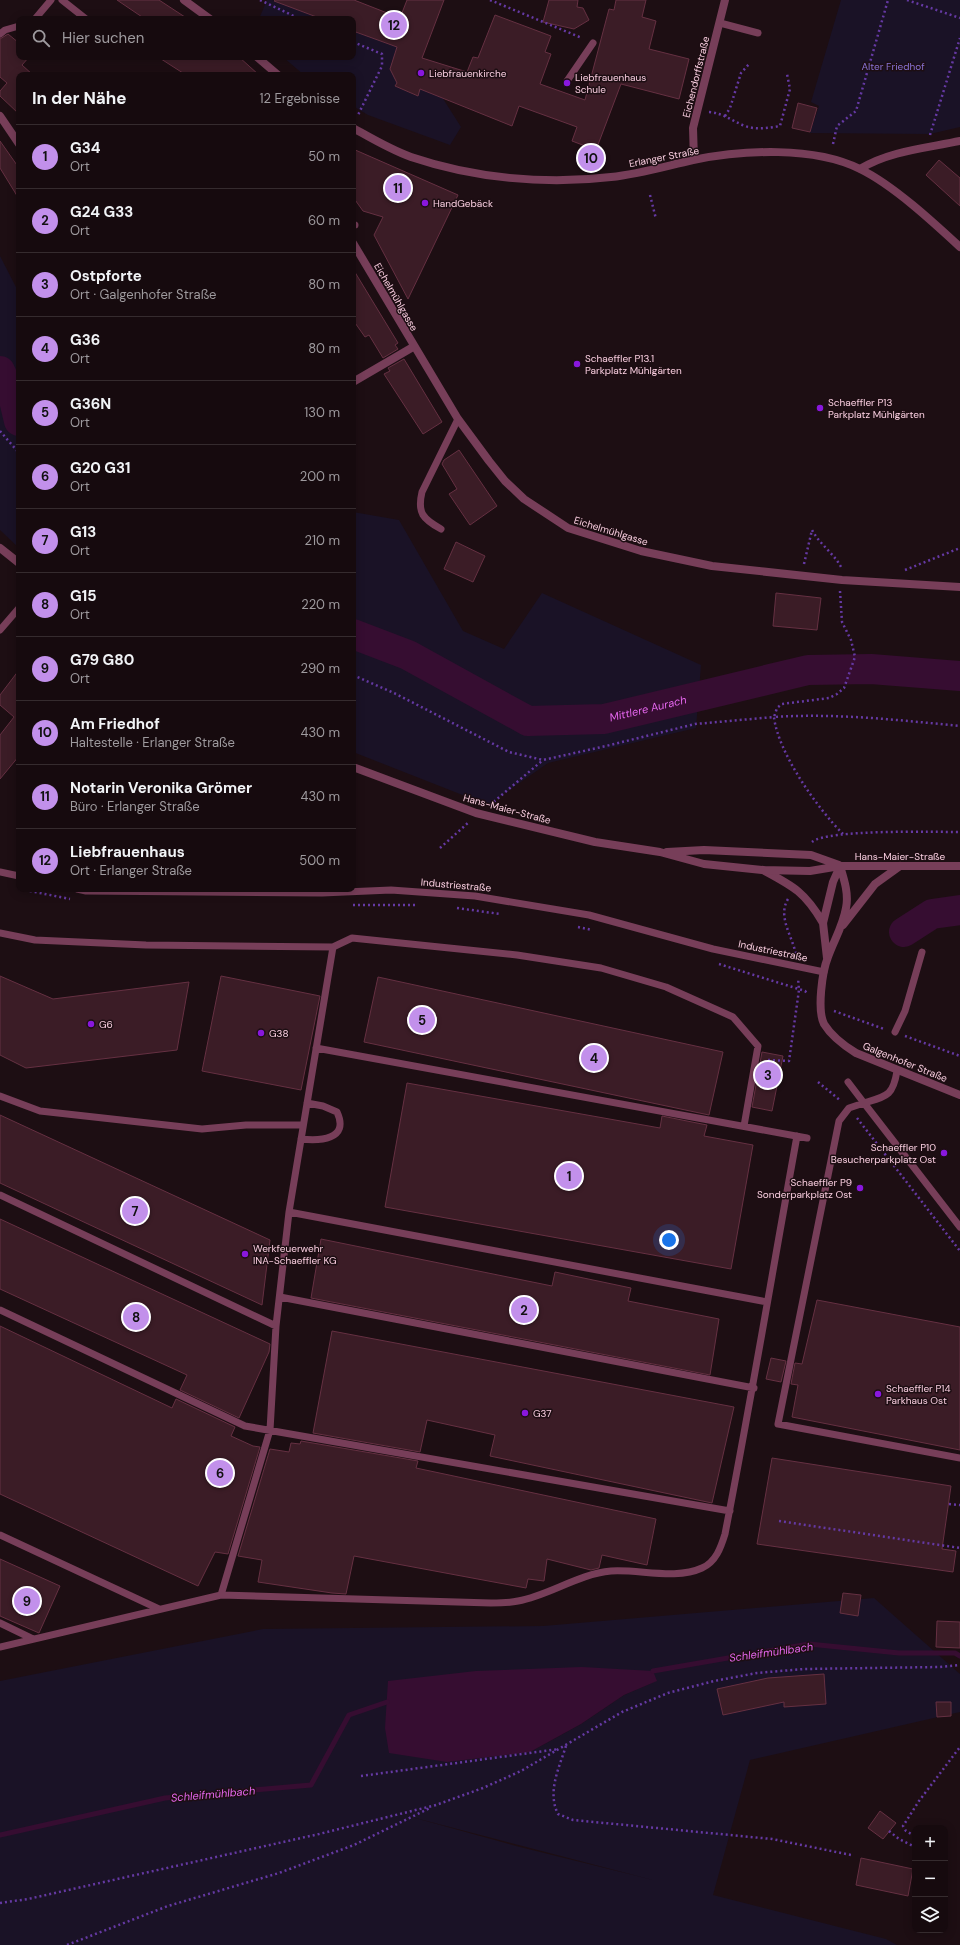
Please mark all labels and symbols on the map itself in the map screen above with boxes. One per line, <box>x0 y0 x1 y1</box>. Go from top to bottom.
pin: 12 <box>381 10 407 40</box>
street label: Eichendorffstraße <box>680 35 712 119</box>
park label: Alter Friedhof <box>861 60 925 73</box>
place label: Liebfrauenkirche <box>429 67 507 80</box>
marker: Liebfrauenkirche <box>416 68 426 78</box>
place label: Liebfrauenhaus Schule <box>575 71 646 96</box>
marker: Liebfrauenhaus Schule <box>562 78 572 88</box>
pin: 10 <box>578 143 604 173</box>
street label: Erlanger Straße <box>628 144 700 170</box>
pin: 11 <box>385 173 411 203</box>
place label: HandGebäck <box>433 197 493 210</box>
marker: HandGebäck <box>420 198 430 208</box>
street label: Eichelmühlgasse <box>371 260 421 334</box>
place label: Schaeffler P13.1 Parkplatz Mühlgärten <box>585 352 682 377</box>
marker: Schaeffler P13.1 Parkplatz Mühlgärten <box>572 359 582 369</box>
place label: Schaeffler P13 Parkplatz Mühlgärten <box>828 396 925 421</box>
marker: Schaeffler P13 Parkplatz Mühlgärten <box>815 403 825 413</box>
street label: Eichelmühlgasse <box>572 514 650 549</box>
water label: Mittlere Aurach <box>608 692 688 724</box>
street label: Hans-Maier-Straße <box>462 791 553 827</box>
street label: Hans-Maier-Straße <box>855 850 946 863</box>
street label: Industriestraße <box>420 875 492 895</box>
street label: Industriestraße <box>737 937 809 965</box>
pin: 5 <box>409 1005 435 1035</box>
place label: G6 <box>99 1018 113 1031</box>
marker: G6 <box>86 1019 96 1029</box>
place label: G38 <box>269 1027 289 1040</box>
marker: G38 <box>256 1028 266 1038</box>
street label: Galgenhofer Straße <box>861 1039 949 1085</box>
pin: 4 <box>581 1043 607 1073</box>
pin: 3 <box>755 1060 781 1090</box>
place label: Schaeffler P10 Besucherparkplatz Ost <box>831 1141 936 1166</box>
marker: Schaeffler P10 Besucherparkplatz Ost <box>939 1148 949 1158</box>
pin: 1 <box>556 1161 582 1191</box>
place label: Schaeffler P9 Sonderparkplatz Ost <box>757 1176 852 1201</box>
marker: Schaeffler P9 Sonderparkplatz Ost <box>855 1183 865 1193</box>
pin: 7 <box>122 1196 148 1226</box>
your location <box>659 1230 679 1250</box>
place label: Werkfeuerwehr INA-Schaeffler KG <box>253 1242 336 1267</box>
marker: Werkfeuerwehr INA-Schaeffler KG <box>240 1249 250 1259</box>
pin: 2 <box>511 1295 537 1325</box>
pin: 8 <box>123 1302 149 1332</box>
place label: Schaeffler P14 Parkhaus Ost <box>886 1382 950 1407</box>
marker: Schaeffler P14 Parkhaus Ost <box>873 1389 883 1399</box>
place label: G37 <box>533 1407 552 1420</box>
marker: G37 <box>520 1408 530 1418</box>
pin: 6 <box>207 1458 233 1488</box>
pin: 9 <box>14 1586 40 1616</box>
water label: Schleifmühlbach <box>728 1639 814 1665</box>
water label: Schleifmühlbach <box>170 1783 256 1805</box>

